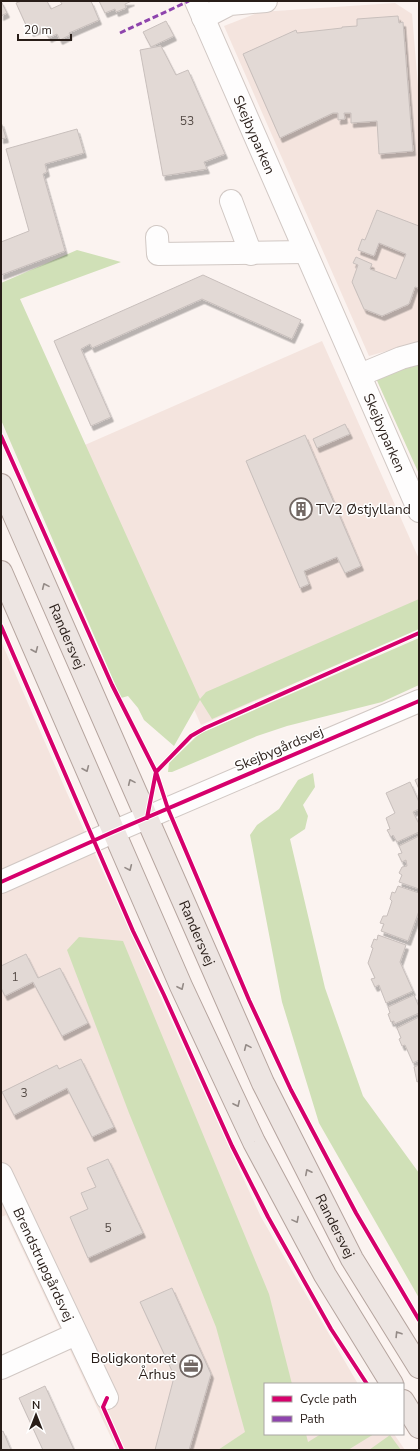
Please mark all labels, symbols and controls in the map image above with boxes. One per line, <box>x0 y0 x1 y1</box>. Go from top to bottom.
scale bar <box>18 16 71 42</box>
text: 20 m <box>24 22 52 38</box>
street label: Skejbyparken <box>229 92 280 177</box>
house number: 53 <box>180 113 194 129</box>
street label: Skejbyparken <box>359 390 410 475</box>
building icon: TV2 Østjylland <box>288 496 314 522</box>
place label: TV2 Østjylland <box>316 500 411 519</box>
one-way arrow <box>42 583 50 591</box>
street label: Randersvej <box>45 600 90 672</box>
one-way arrow <box>30 646 38 653</box>
street label: Skejbygårdsvej <box>232 722 326 776</box>
one-way arrow <box>81 765 89 772</box>
one-way arrow <box>128 779 136 787</box>
one-way arrow <box>124 863 132 871</box>
street label: Randersvej <box>175 897 220 969</box>
house number: 1 <box>11 969 19 985</box>
one-way arrow <box>176 983 184 990</box>
one-way arrow <box>244 1044 252 1051</box>
house number: 3 <box>20 1085 28 1101</box>
one-way arrow <box>232 1100 240 1108</box>
one-way arrow <box>305 1169 313 1176</box>
street label: Randersvej <box>311 1190 359 1261</box>
street label: Brendstrupgårdsvej <box>9 1204 79 1324</box>
one-way arrow <box>291 1216 298 1223</box>
house number: 5 <box>104 1220 112 1236</box>
one-way arrow <box>396 1331 403 1338</box>
place label: Boligkontoret Århus <box>91 1349 176 1384</box>
office icon: Boligkontoret Århus <box>178 1353 204 1379</box>
legend <box>264 1383 404 1435</box>
text: Cycle path <box>300 1391 357 1407</box>
north arrow <box>16 1395 56 1435</box>
text: N <box>32 1398 40 1413</box>
text: Path <box>300 1411 325 1427</box>

